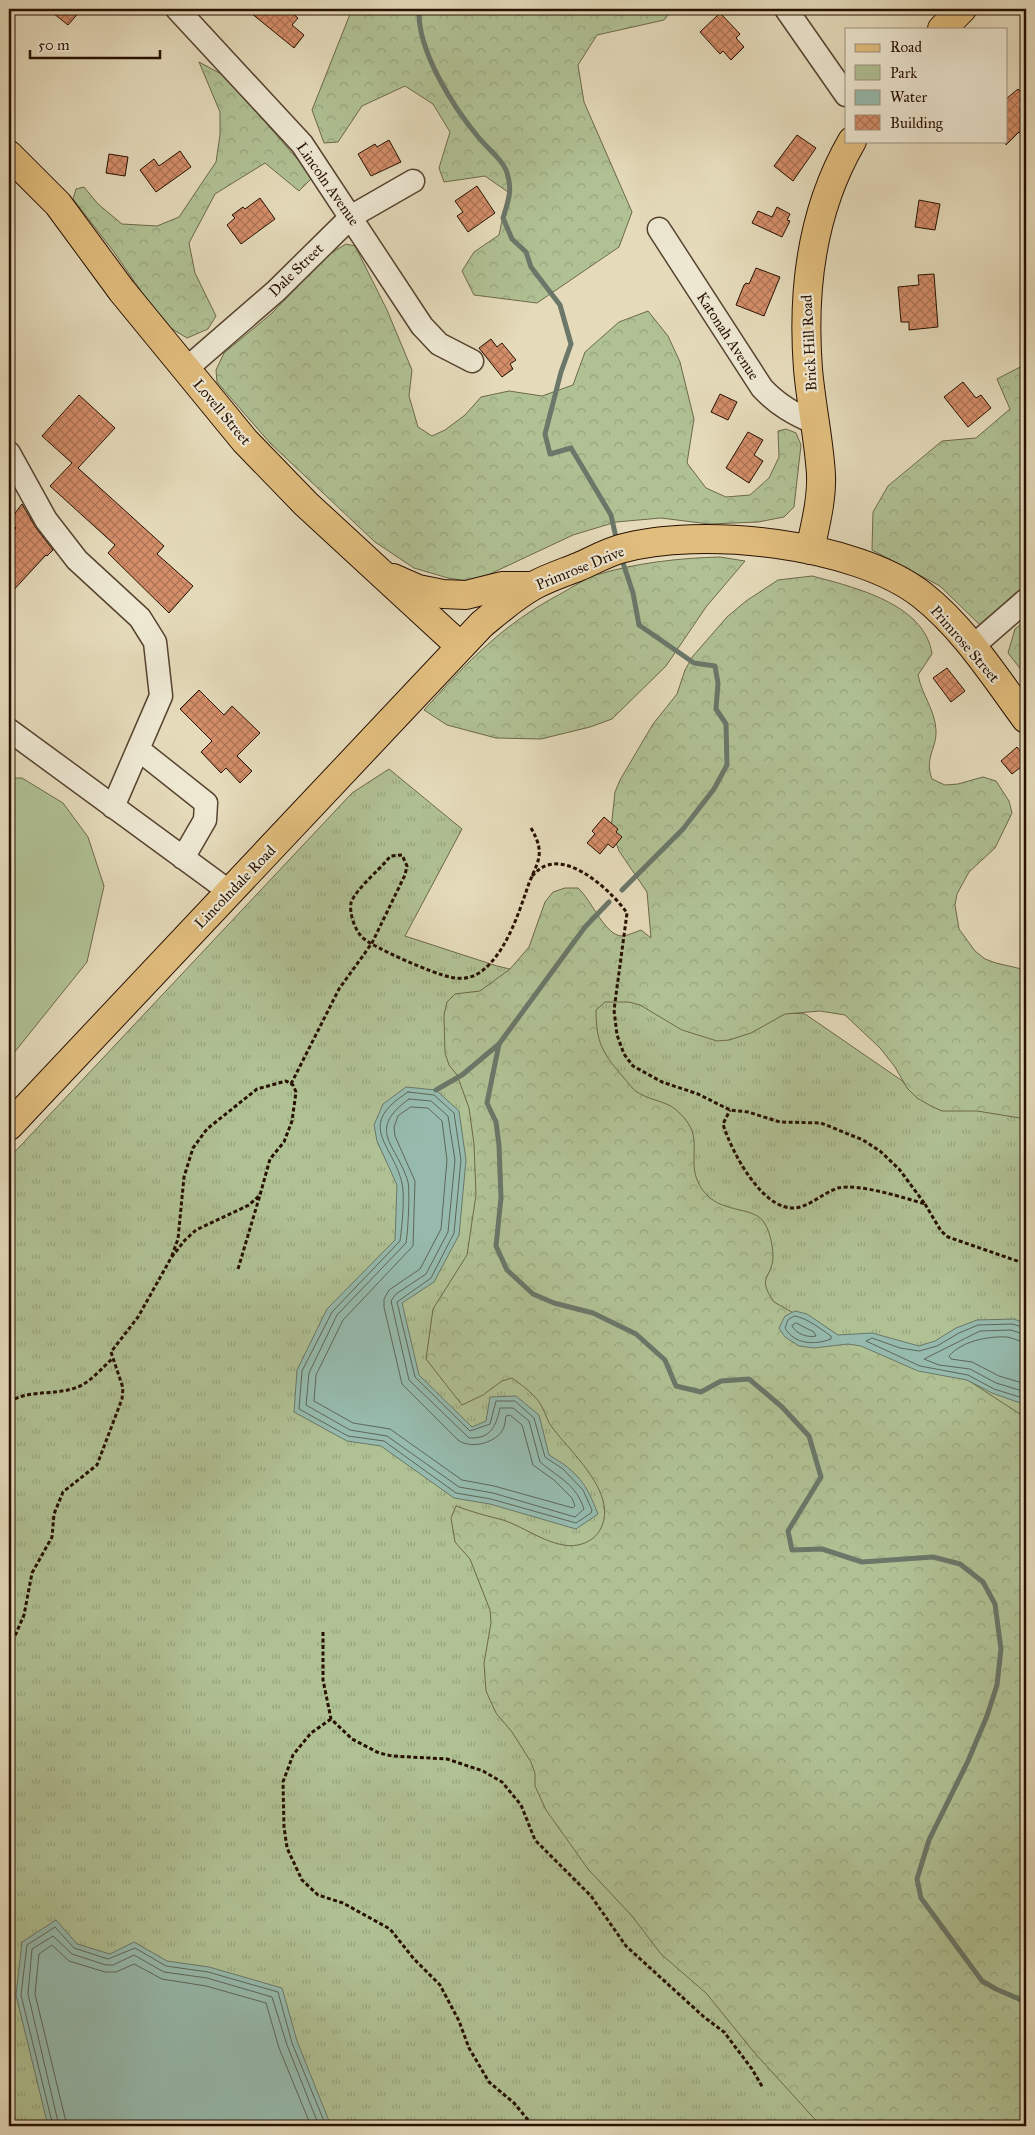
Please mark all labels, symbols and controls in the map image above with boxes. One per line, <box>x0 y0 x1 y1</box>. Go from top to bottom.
scale bar <box>30 28 160 60</box>
legend <box>845 28 1008 142</box>
text: 50 m <box>38 36 70 54</box>
text: Road <box>890 38 922 56</box>
text: Park <box>890 64 917 82</box>
text: Water <box>890 88 927 106</box>
text: Building <box>890 114 944 132</box>
street label: Lincoln Avenue <box>293 139 363 229</box>
street label: Dale Street <box>265 239 328 300</box>
street label: Katonah Avenue <box>693 289 763 383</box>
street label: Brick Hill Road <box>797 294 821 392</box>
street label: Lovell Street <box>189 375 255 449</box>
street label: Primrose Drive <box>533 542 627 594</box>
street label: Primrose Street <box>927 602 1004 687</box>
street label: Lincolndale Road <box>191 841 280 932</box>

